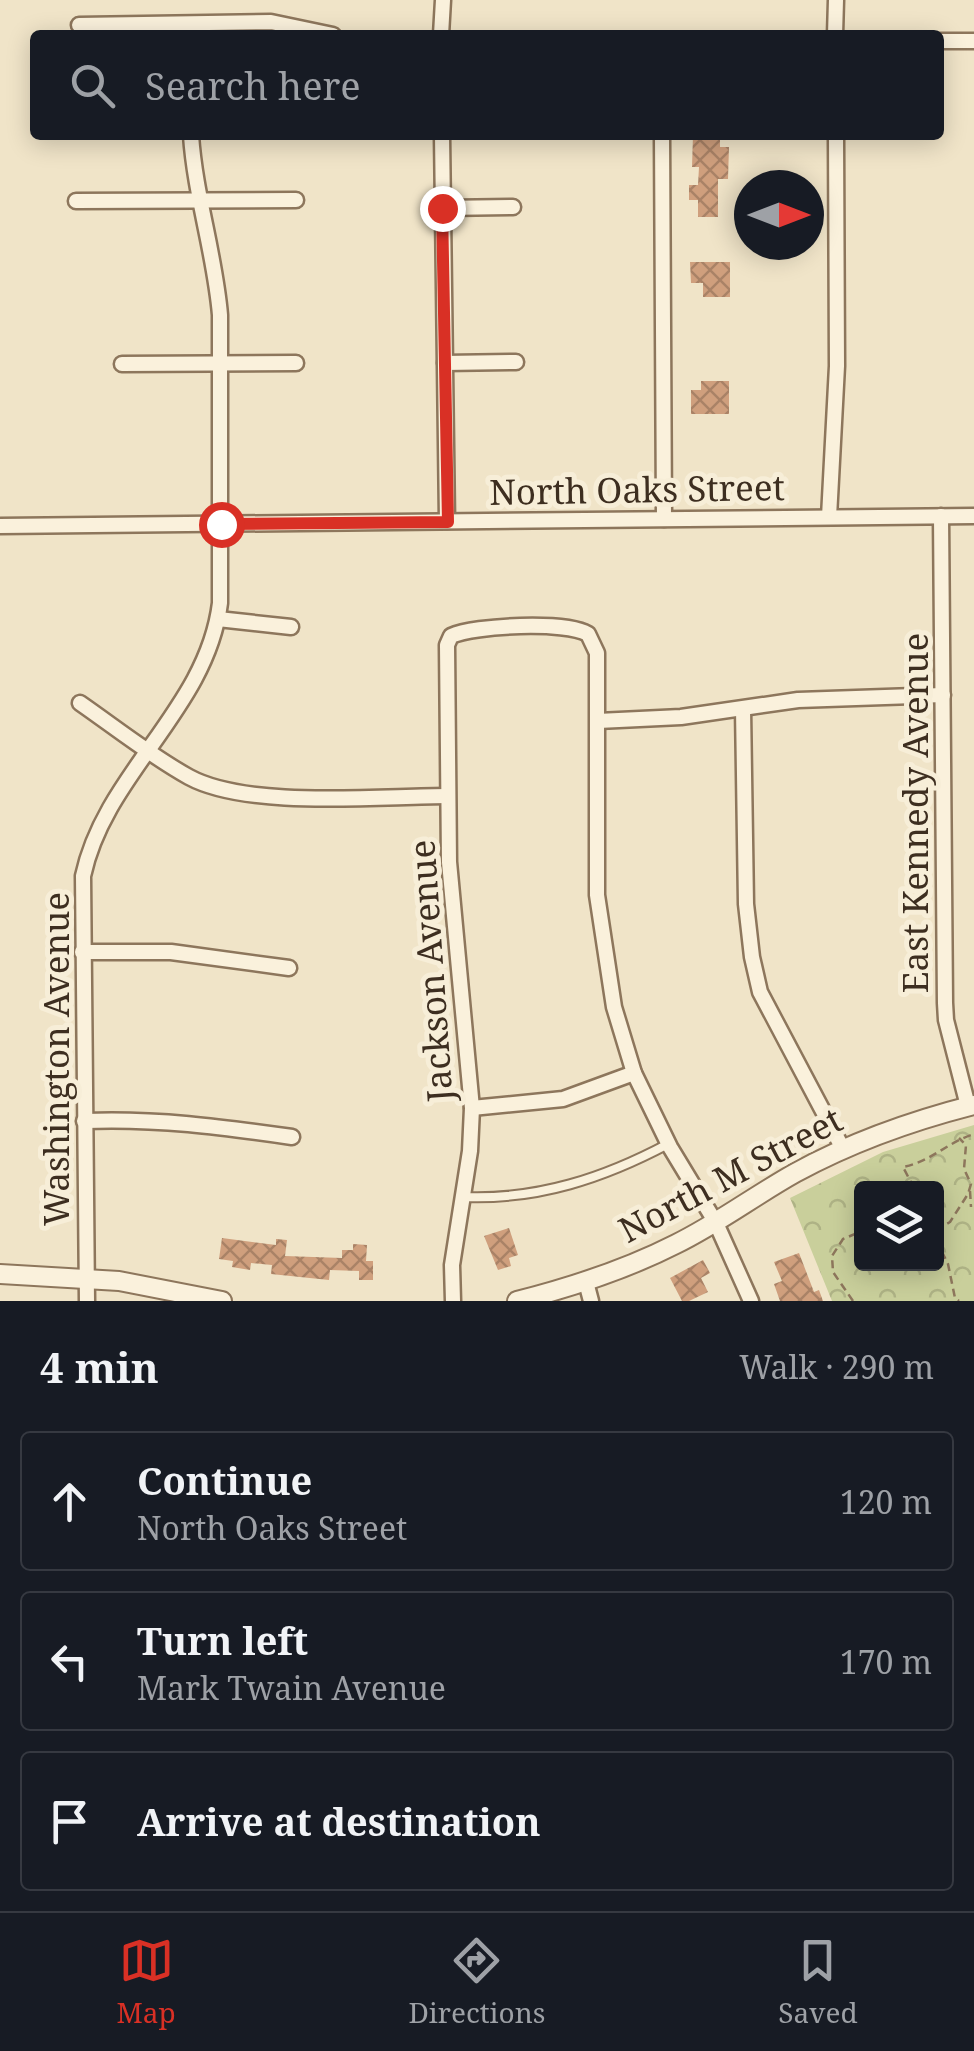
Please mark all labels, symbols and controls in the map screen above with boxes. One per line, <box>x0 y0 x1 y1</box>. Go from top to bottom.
search box <box>30 30 944 140</box>
icon: search <box>65 58 120 113</box>
text: Search here <box>145 59 361 111</box>
north arrow <box>734 170 824 260</box>
route end <box>420 186 466 232</box>
street label: North Oaks Street <box>489 463 785 515</box>
route start <box>199 502 245 548</box>
street label: East Kennedy Avenue <box>891 633 938 993</box>
street label: Jackson Avenue <box>397 838 463 1105</box>
street label: Washington Avenue <box>32 892 79 1226</box>
street label: North M Street <box>610 1095 850 1253</box>
map controls <box>854 1181 944 1271</box>
button: layers <box>854 1181 944 1271</box>
text: 4 min <box>40 1338 159 1395</box>
text: Walk · 290 m <box>739 1345 934 1388</box>
text: Continue <box>137 1454 312 1506</box>
icon: ahead <box>42 1474 97 1529</box>
text: 120 m <box>840 1480 932 1523</box>
text: North Oaks Street <box>137 1506 407 1549</box>
text: Turn left <box>137 1614 308 1666</box>
icon: left <box>42 1634 97 1689</box>
text: 170 m <box>840 1640 932 1683</box>
text: Mark Twain Avenue <box>137 1666 446 1709</box>
icon: arrive <box>42 1794 97 1849</box>
text: Arrive at destination <box>137 1795 541 1847</box>
tab: Map <box>116 1933 176 2031</box>
tab: Directions <box>408 1933 545 2031</box>
tab: Saved <box>778 1933 858 2031</box>

